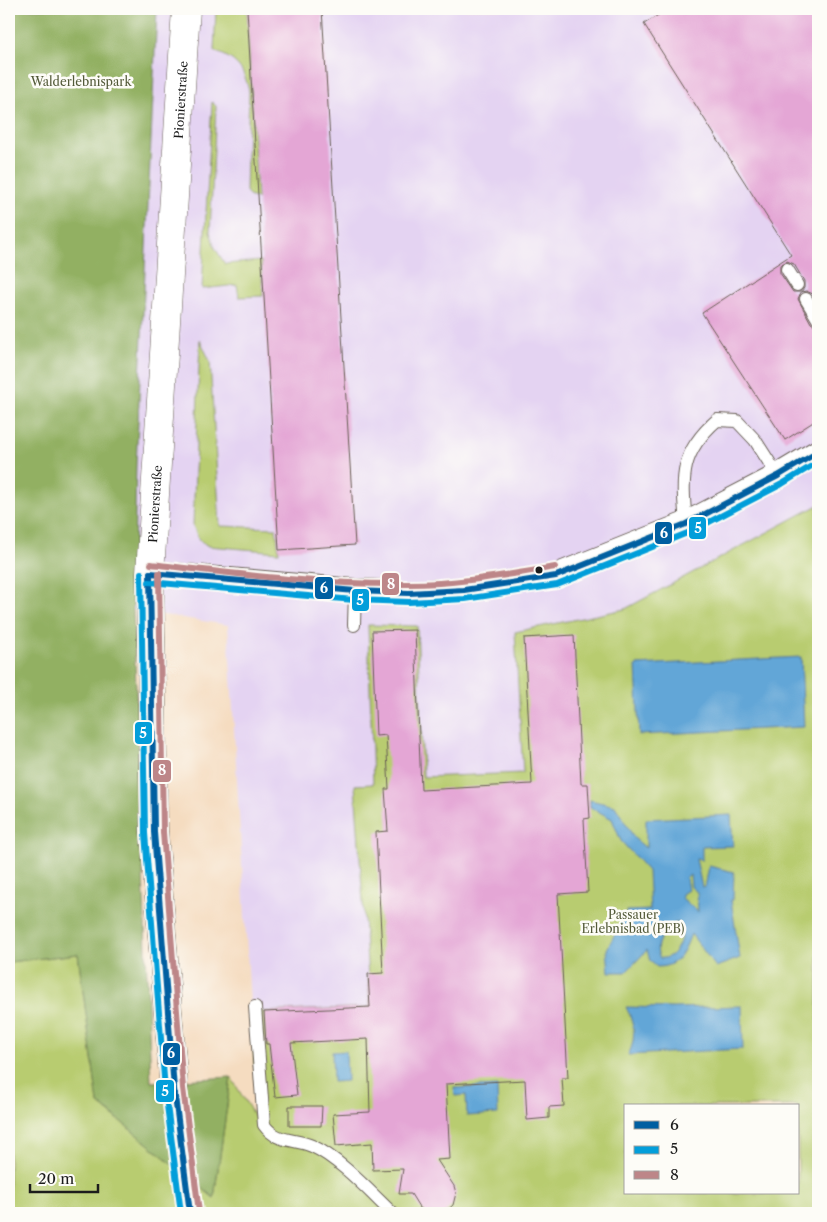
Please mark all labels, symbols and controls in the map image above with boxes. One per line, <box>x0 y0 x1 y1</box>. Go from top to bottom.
street label: Pionierstraße <box>170 60 190 139</box>
park label: Walderlebnispark <box>30 74 132 89</box>
street label: Pionierstraße <box>144 464 164 543</box>
line badge: 5 <box>688 516 707 540</box>
text: 5 <box>694 519 702 537</box>
line badge: 6 <box>654 521 673 545</box>
text: 6 <box>660 524 668 542</box>
unlabelled marker <box>534 565 544 575</box>
line badge: 8 <box>381 572 400 596</box>
text: 8 <box>387 575 395 593</box>
line badge: 6 <box>314 576 334 600</box>
text: 6 <box>320 579 328 597</box>
line badge: 5 <box>351 588 370 612</box>
text: 5 <box>356 591 364 609</box>
line badge: 5 <box>134 721 153 745</box>
text: 5 <box>139 724 147 742</box>
line badge: 8 <box>152 759 172 783</box>
text: 8 <box>158 761 166 779</box>
park label: Passauer Erlebnisbad (PEB) <box>582 907 685 936</box>
line badge: 6 <box>162 1042 181 1066</box>
text: 6 <box>167 1044 175 1062</box>
line badge: 5 <box>155 1079 175 1103</box>
text: 5 <box>161 1082 169 1100</box>
legend <box>624 1104 800 1194</box>
text: 6 <box>670 1115 679 1134</box>
text: 5 <box>670 1139 678 1158</box>
scale bar <box>30 1162 98 1194</box>
text: 8 <box>670 1165 679 1184</box>
text: 20 m <box>38 1169 74 1188</box>

